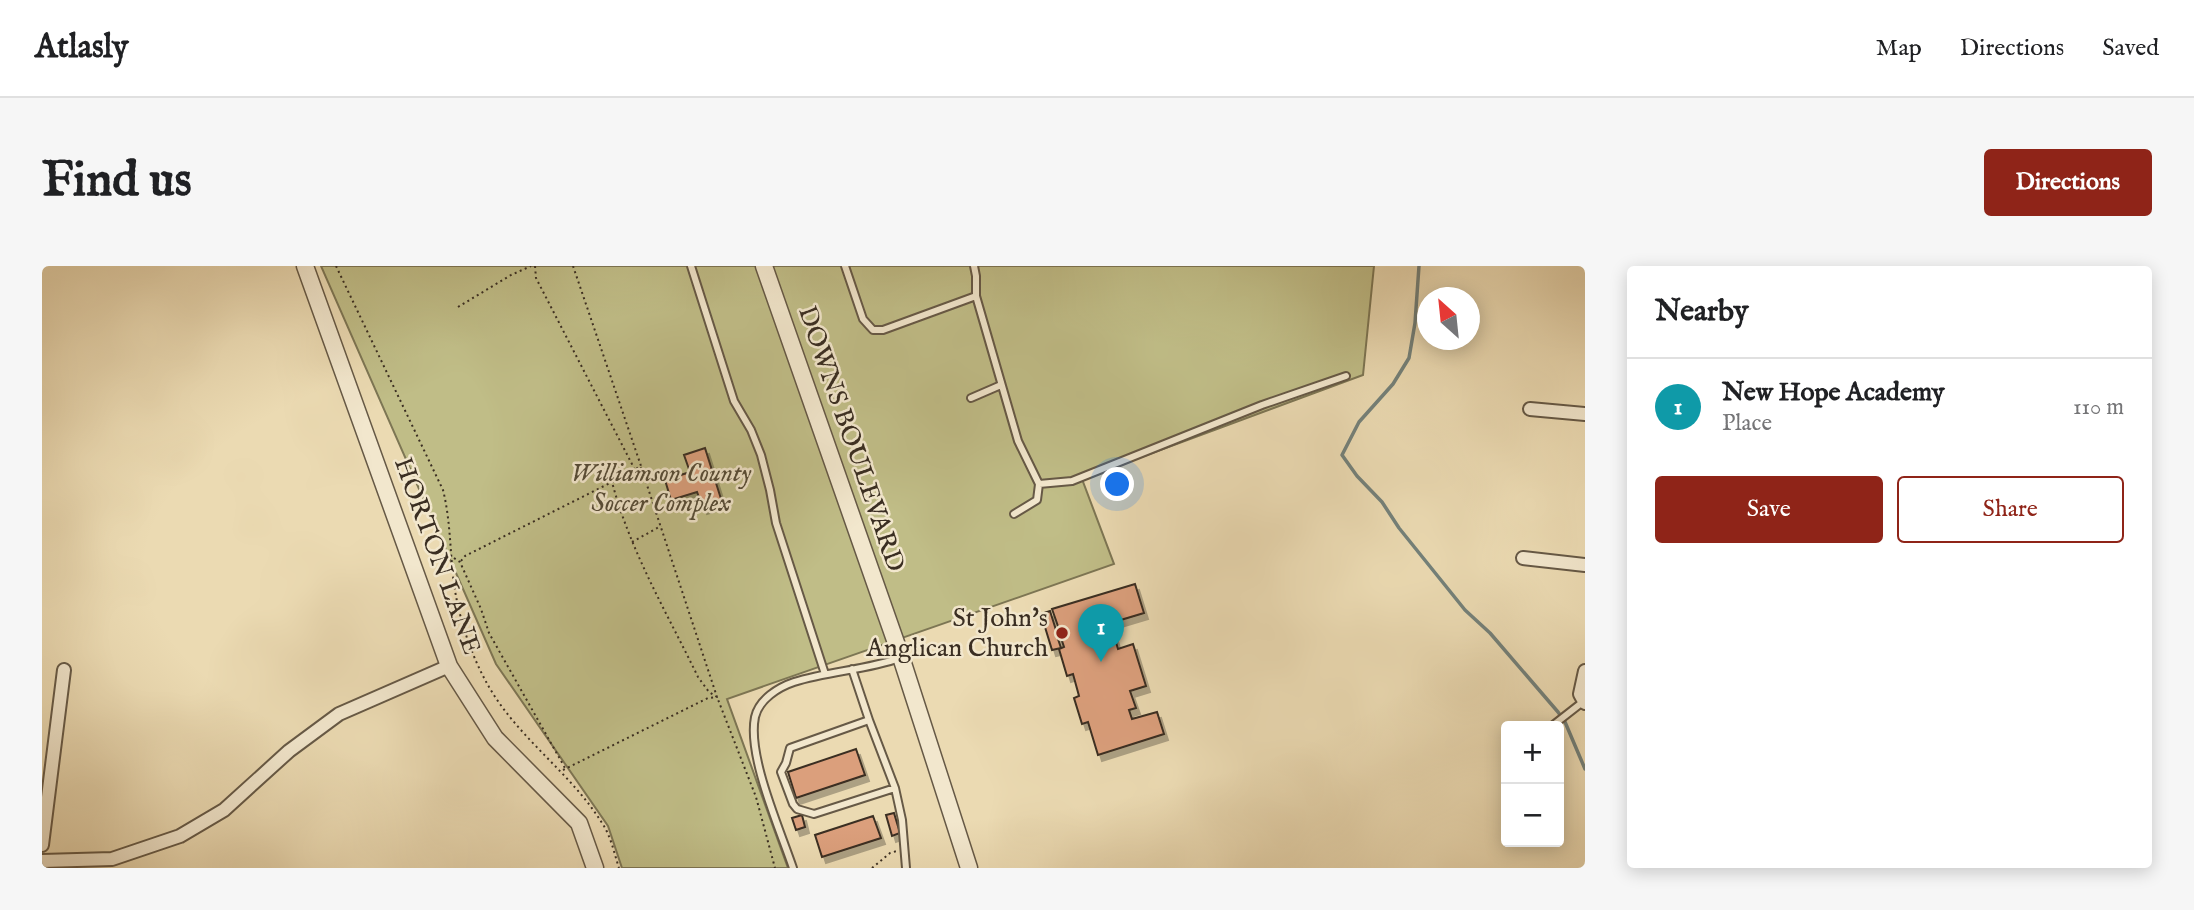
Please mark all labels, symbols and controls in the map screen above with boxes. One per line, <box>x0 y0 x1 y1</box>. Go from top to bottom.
text: Atlasly <box>35 27 128 69</box>
text: Map <box>1876 33 1922 64</box>
text: Directions <box>1960 33 2064 64</box>
text: Saved <box>2102 33 2159 64</box>
button: Directions <box>1984 149 2152 216</box>
text: Find us <box>42 151 192 213</box>
north arrow <box>1417 287 1480 350</box>
text: Nearby <box>1655 293 1748 331</box>
street label: DOWNS BOULEVARD <box>790 302 912 576</box>
text: New Hope Academy <box>1722 376 1945 409</box>
text: 1 <box>1674 393 1682 422</box>
text: 110 m <box>2073 393 2124 422</box>
text: Place <box>1722 409 1772 438</box>
street label: HORTON LANE <box>386 453 488 659</box>
park label: Williamson County Soccer Complex <box>571 457 751 520</box>
your location <box>1100 467 1134 501</box>
button: Save <box>1655 476 1883 543</box>
button: Share <box>1897 476 2124 543</box>
place label: St John's Anglican Church <box>865 602 1048 665</box>
pin: 1 <box>1078 604 1124 662</box>
marker: St John's Anglican Church <box>1054 625 1070 641</box>
map controls <box>1501 721 1564 847</box>
button: + <box>1501 721 1564 784</box>
button: − <box>1501 784 1564 847</box>

